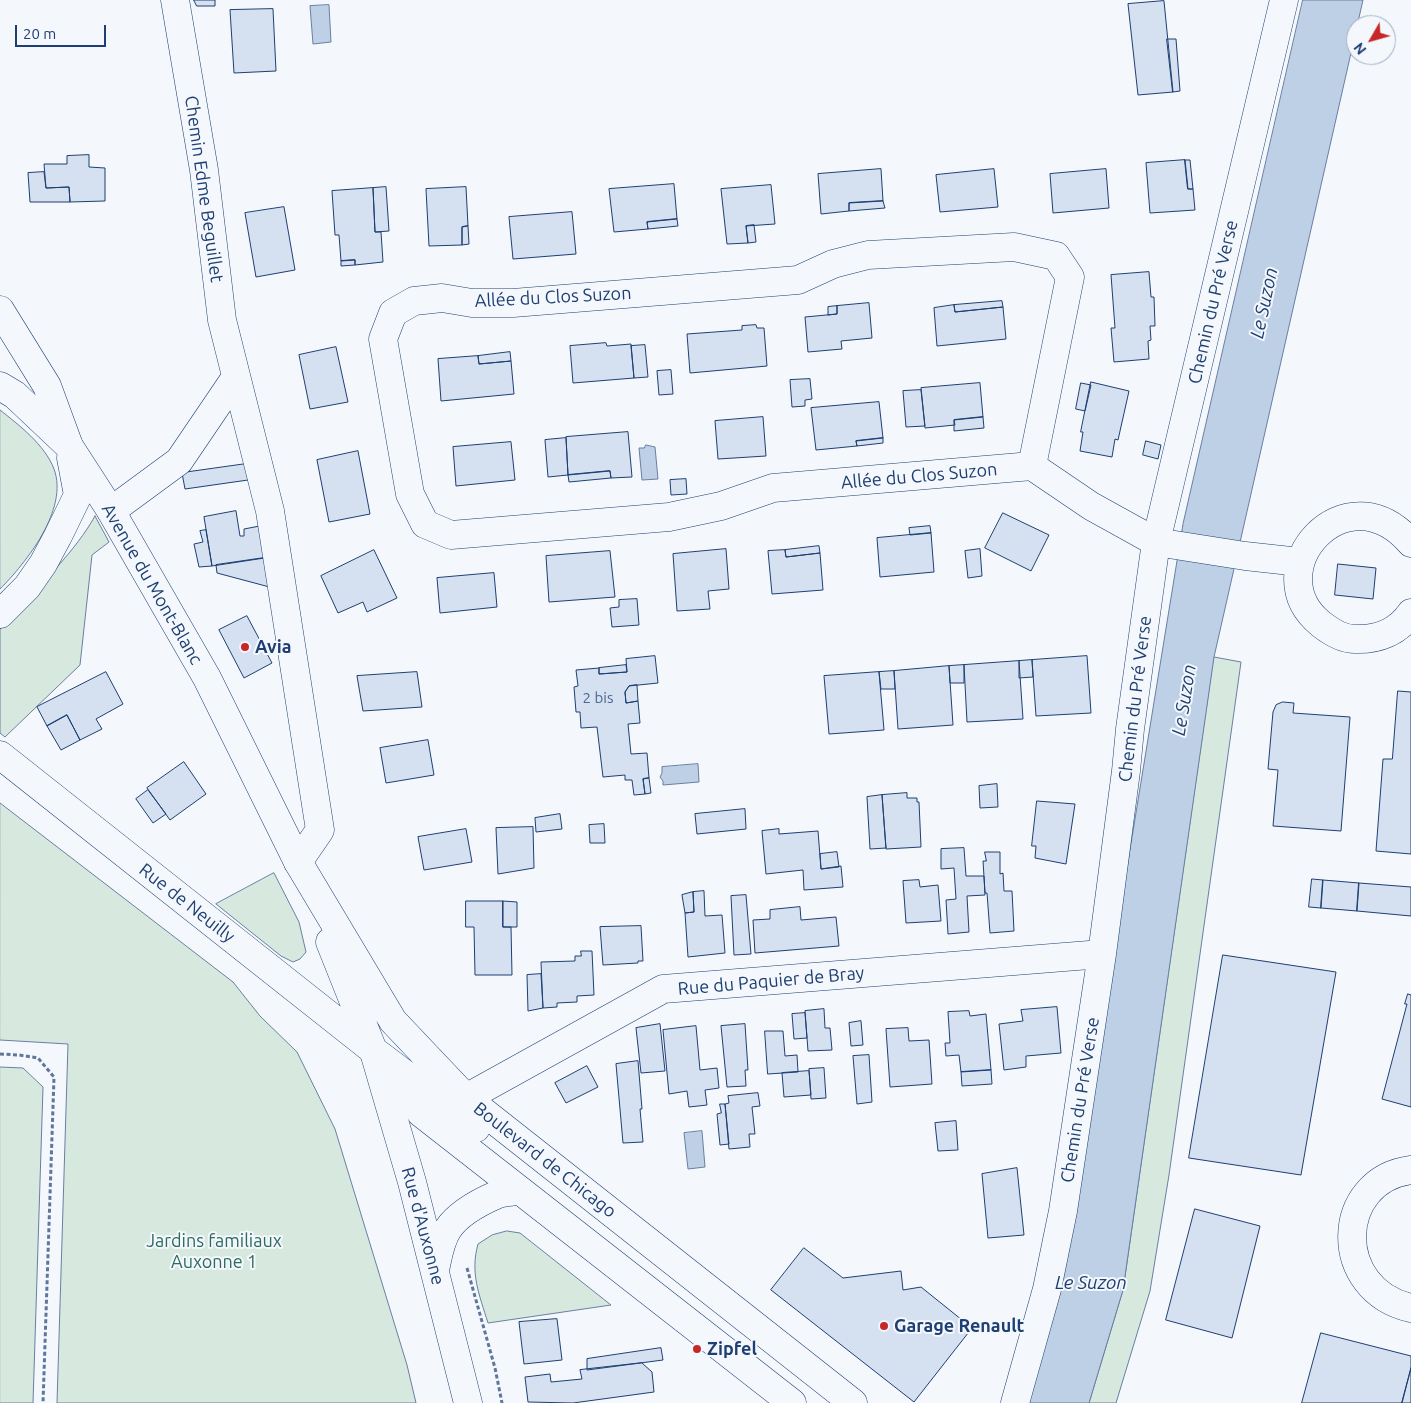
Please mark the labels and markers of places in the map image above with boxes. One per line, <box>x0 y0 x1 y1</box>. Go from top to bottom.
place label: Avia <box>255 636 292 658</box>
marker: Avia <box>239 641 251 653</box>
place label: Garage Renault <box>894 1315 1024 1337</box>
marker: Garage Renault <box>878 1320 890 1332</box>
place label: Zipfel <box>707 1338 757 1360</box>
marker: Zipfel <box>691 1343 703 1355</box>

